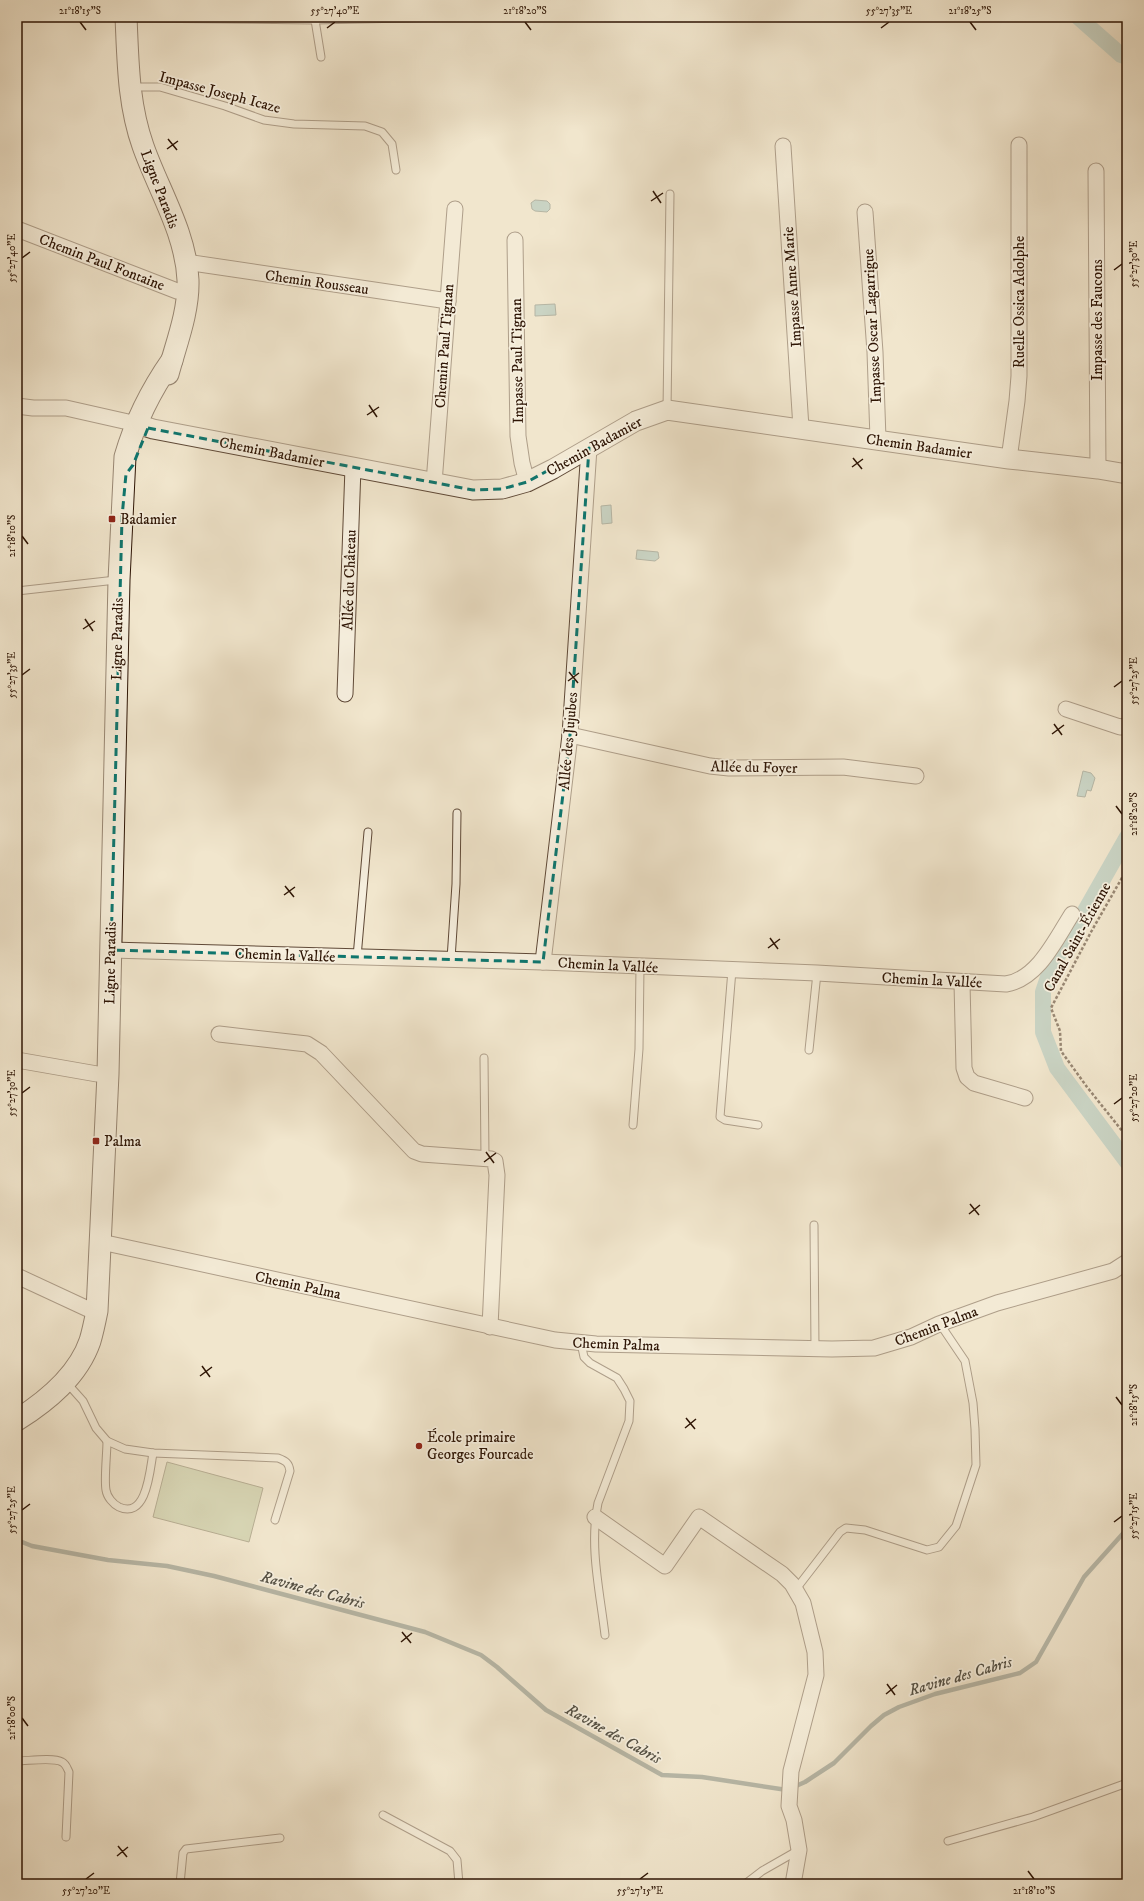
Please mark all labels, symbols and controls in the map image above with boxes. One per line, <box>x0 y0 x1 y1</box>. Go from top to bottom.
text: 21°18'15"S <box>59 5 101 17</box>
text: 55°27'40"E <box>311 5 359 17</box>
text: 21°18'20"S <box>503 5 547 17</box>
text: 55°27'35"E <box>866 5 912 17</box>
text: 21°18'25"S <box>948 5 992 17</box>
street label: Impasse Joseph Icaze <box>157 67 283 118</box>
street label: Ligne Paradis <box>136 147 183 231</box>
street label: Impasse Anne Marie <box>779 226 806 348</box>
street label: Chemin Paul Fontaine <box>36 230 167 295</box>
text: 55°27'40"E <box>6 234 18 282</box>
street label: Ruelle Ossica Adolphe <box>1010 236 1029 368</box>
text: 55°27'30"E <box>1128 241 1140 287</box>
street label: Impasse Oscar Lagarrigue <box>859 248 886 404</box>
street label: Impasse des Faucons <box>1088 259 1107 381</box>
street label: Chemin Rousseau <box>264 266 370 299</box>
street label: Chemin Paul Tignan <box>431 283 458 409</box>
street label: Impasse Paul Tignan <box>507 298 528 424</box>
street label: Chemin Badamier <box>543 412 646 481</box>
street label: Chemin Badamier <box>865 430 974 463</box>
street label: Chemin Badamier <box>218 433 327 472</box>
place label: Badamier <box>120 510 177 529</box>
marker: Badamier <box>107 514 117 524</box>
text: 21°18'10"S <box>6 515 18 557</box>
street label: Allée du Château <box>338 529 361 631</box>
street label: Ligne Paradis <box>107 598 128 680</box>
text: 55°27'35"E <box>6 652 18 698</box>
text: 55°27'25"E <box>1128 657 1140 705</box>
street label: Allée des Jujubes <box>555 691 582 791</box>
street label: Allée du Foyer <box>710 757 798 778</box>
text: 21°18'20"S <box>1128 792 1140 836</box>
street label: Canal Saint-Étienne <box>1039 879 1115 995</box>
street label: Ligne Paradis <box>100 922 121 1004</box>
street label: Chemin la Vallée <box>234 944 336 967</box>
street label: Chemin la Vallée <box>557 953 659 978</box>
street label: Chemin la Vallée <box>881 968 983 993</box>
text: 55°27'30"E <box>6 1070 18 1116</box>
text: 55°27'20"E <box>1128 1074 1140 1122</box>
place label: Palma <box>104 1132 142 1151</box>
marker: Palma <box>91 1136 101 1146</box>
street label: Chemin Palma <box>253 1267 343 1304</box>
street label: Chemin Palma <box>892 1302 981 1351</box>
street label: Chemin Palma <box>572 1333 661 1356</box>
text: 21°18'15"S <box>1128 1384 1140 1426</box>
place label: École primaire Georges Fourcade <box>427 1428 534 1464</box>
marker: École primaire Georges Fourcade <box>414 1441 424 1451</box>
text: 55°27'25"E <box>6 1486 18 1534</box>
text: 55°27'15"E <box>1128 1493 1140 1539</box>
water label: Ravine des Cabris <box>258 1566 368 1614</box>
water label: Ravine des Cabris <box>905 1651 1015 1701</box>
text: 21°18'00"S <box>6 1696 18 1740</box>
water label: Ravine des Cabris <box>561 1699 666 1769</box>
text: 55°27'20"E <box>62 1885 110 1897</box>
text: 55°27'15"E <box>617 1885 663 1897</box>
text: 21°18'10"S <box>1013 1885 1055 1897</box>

